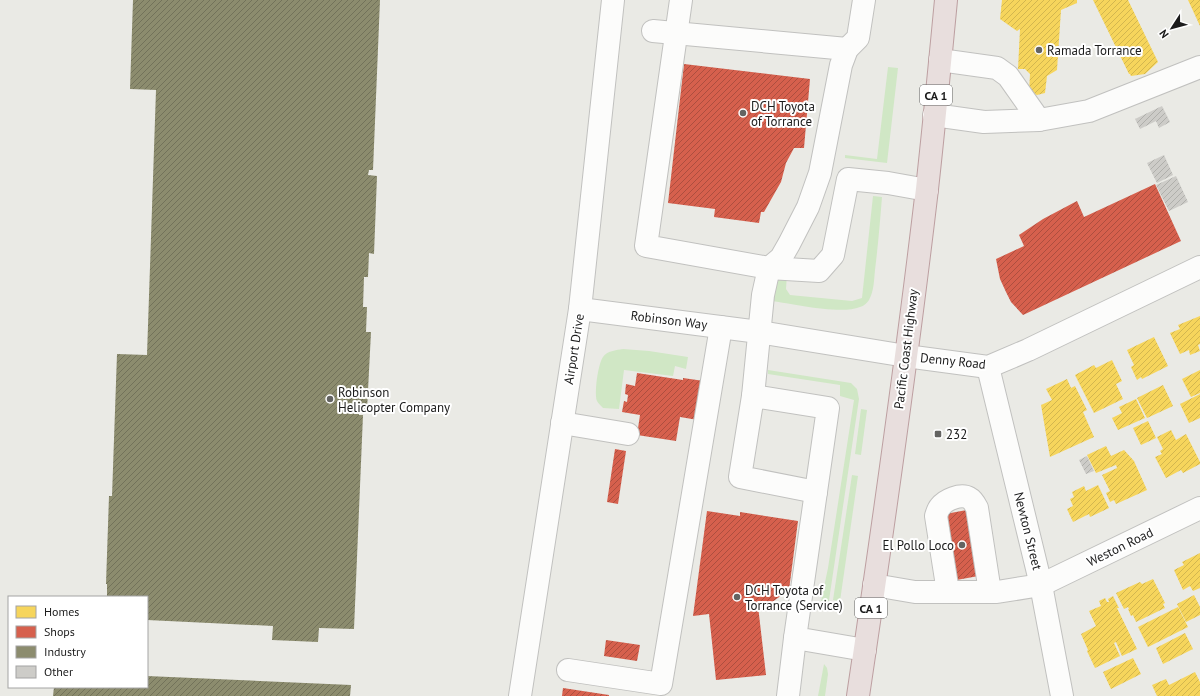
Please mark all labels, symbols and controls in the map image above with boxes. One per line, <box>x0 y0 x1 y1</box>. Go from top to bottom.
north arrow <box>1152 8 1192 48</box>
text: N <box>1156 27 1172 41</box>
place label: Ramada Torrance <box>1047 42 1142 59</box>
marker: Ramada Torrance <box>1034 45 1044 55</box>
road number: CA 1 <box>920 85 952 105</box>
place label: DCH Toyota of Torrance <box>751 98 815 130</box>
marker: DCH Toyota of Torrance <box>738 108 748 118</box>
street label: Pacific Coast Highway <box>890 288 922 410</box>
street label: Robinson Way <box>630 307 708 333</box>
street label: Airport Drive <box>560 312 588 386</box>
street label: Denny Road <box>919 349 987 373</box>
place label: Robinson Helicopter Company <box>338 384 450 416</box>
marker: Robinson Helicopter Company <box>325 394 335 404</box>
place label: 232 <box>946 426 967 443</box>
marker: 232 <box>933 429 943 439</box>
street label: Newton Street <box>1010 490 1046 572</box>
street label: Weston Road <box>1084 524 1156 570</box>
place label: El Pollo Loco <box>883 537 954 554</box>
marker: El Pollo Loco <box>957 540 967 550</box>
place label: DCH Toyota of Torrance (Service) <box>745 582 843 614</box>
marker: DCH Toyota of Torrance (Service) <box>732 592 742 602</box>
legend <box>8 596 148 688</box>
road number: CA 1 <box>855 598 887 618</box>
text: Homes <box>44 604 79 619</box>
text: Shops <box>44 624 75 639</box>
text: Industry <box>44 644 86 659</box>
text: Other <box>44 664 73 679</box>

